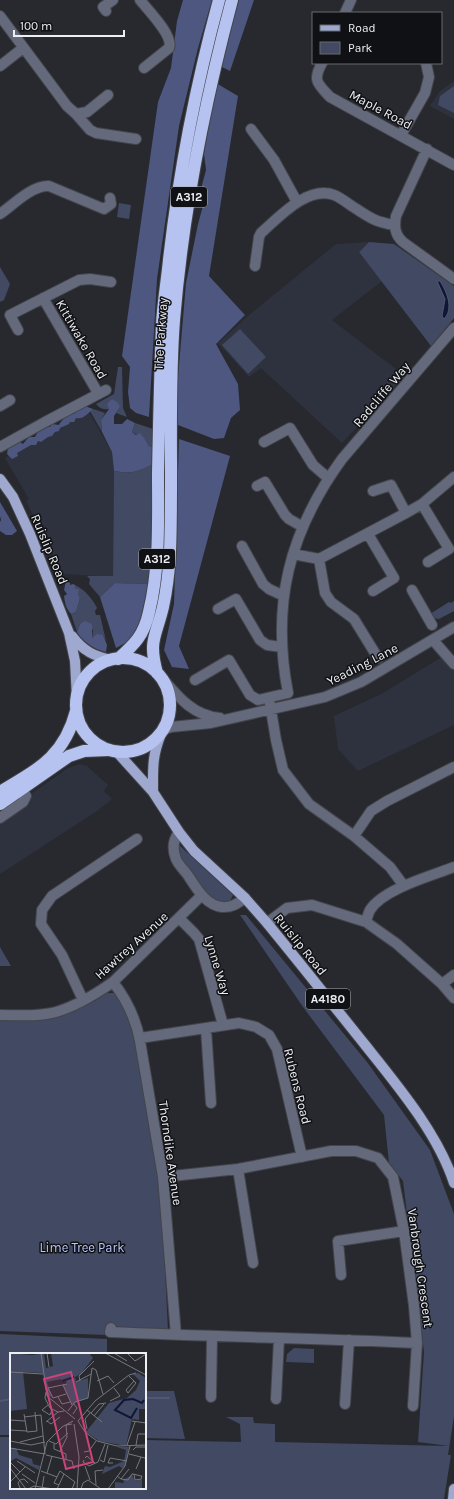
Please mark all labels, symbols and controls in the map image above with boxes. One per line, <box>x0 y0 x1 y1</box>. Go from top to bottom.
scale bar <box>14 12 124 38</box>
legend <box>312 12 442 64</box>
text: 100 m <box>20 19 52 33</box>
text: Road <box>348 21 376 35</box>
text: Park <box>348 41 373 55</box>
street label: Maple Road <box>347 87 415 132</box>
road number: A312 <box>171 187 207 207</box>
street label: Kittiwake Road <box>53 297 110 382</box>
street label: The Parkway <box>150 297 171 371</box>
street label: Radcliffe Way <box>350 359 413 430</box>
street label: Ruislip Road <box>28 512 71 586</box>
road number: A312 <box>139 549 175 569</box>
street label: Yeading Lane <box>324 640 401 689</box>
street label: Hawtrey Avenue <box>92 908 171 982</box>
street label: Ruislip Road <box>271 911 330 978</box>
street label: Lynne Way <box>201 933 234 997</box>
road number: A4180 <box>306 989 350 1009</box>
street label: Rubens Road <box>281 1047 314 1126</box>
street label: Thorndike Avenue <box>156 1100 185 1207</box>
street label: Vanbrough Crescent <box>405 1208 436 1329</box>
park label: Lime Tree Park <box>40 1240 124 1255</box>
inset map <box>10 1353 146 1489</box>

